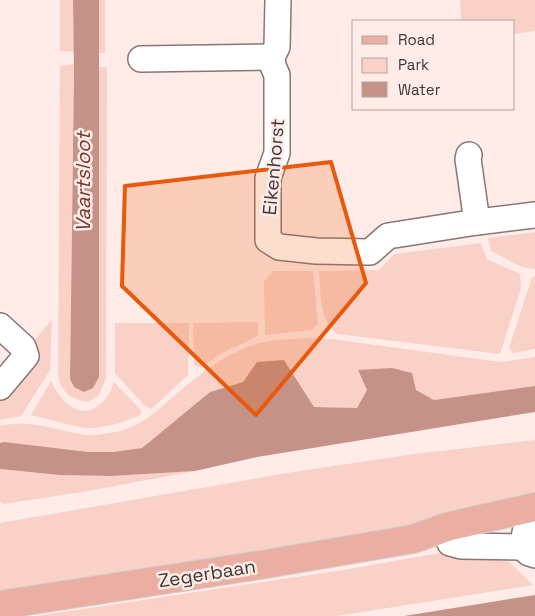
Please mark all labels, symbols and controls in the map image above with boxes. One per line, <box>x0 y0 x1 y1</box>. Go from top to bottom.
legend <box>352 20 515 110</box>
text: Road <box>398 30 435 49</box>
text: Park <box>398 55 429 74</box>
text: Water <box>398 80 441 99</box>
street label: Eikenhorst <box>257 118 290 216</box>
water label: Vaartsloot <box>70 130 96 232</box>
street label: Zegerbaan <box>157 553 258 594</box>

